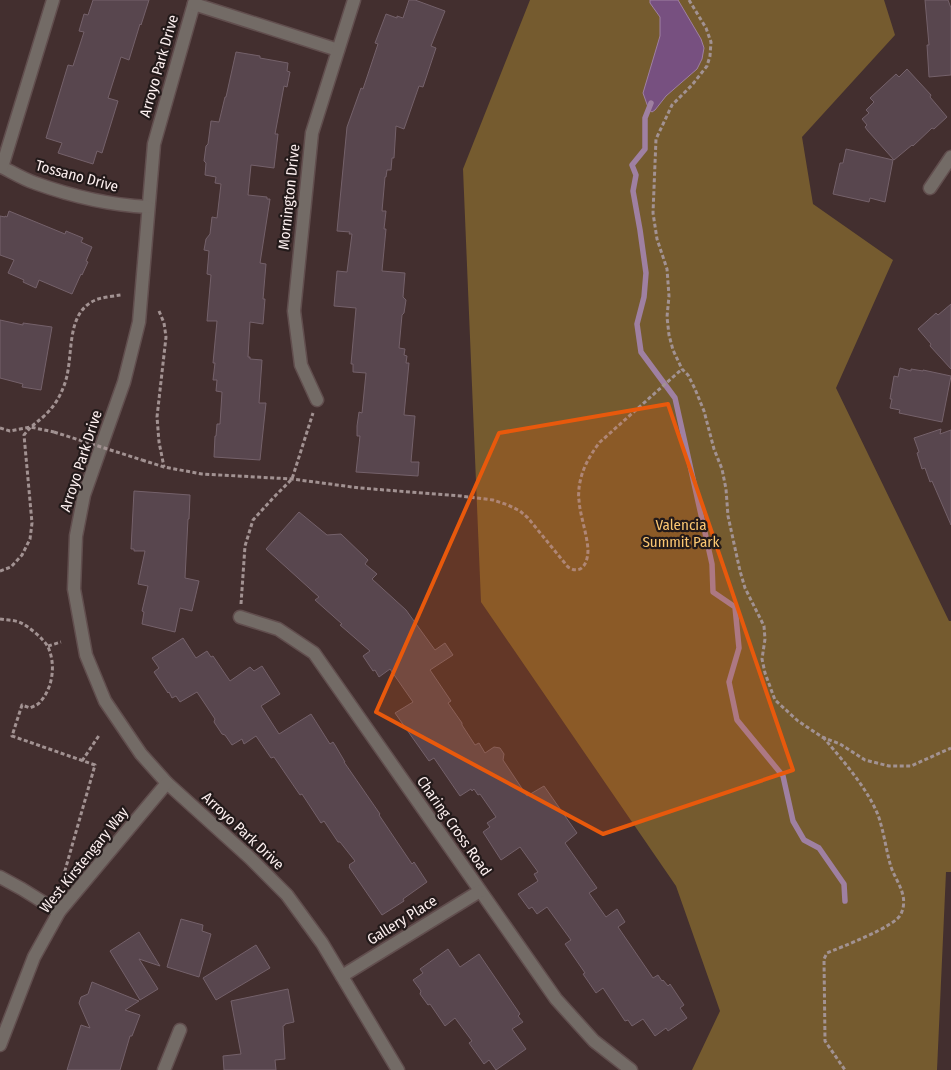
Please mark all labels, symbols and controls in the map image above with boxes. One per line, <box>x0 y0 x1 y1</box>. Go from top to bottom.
street label: Arroyo Park Drive <box>136 13 182 119</box>
street label: Mornington Drive <box>274 143 304 251</box>
street label: Tossano Drive <box>34 156 120 196</box>
street label: Arroyo Park Drive <box>56 408 106 514</box>
park label: Valencia Summit Park <box>642 516 720 551</box>
street label: Charing Cross Road <box>413 773 495 879</box>
street label: Arroyo Park Drive <box>198 788 288 874</box>
street label: West Kirstengary Way <box>36 803 132 916</box>
street label: Gallery Place <box>364 891 440 949</box>

